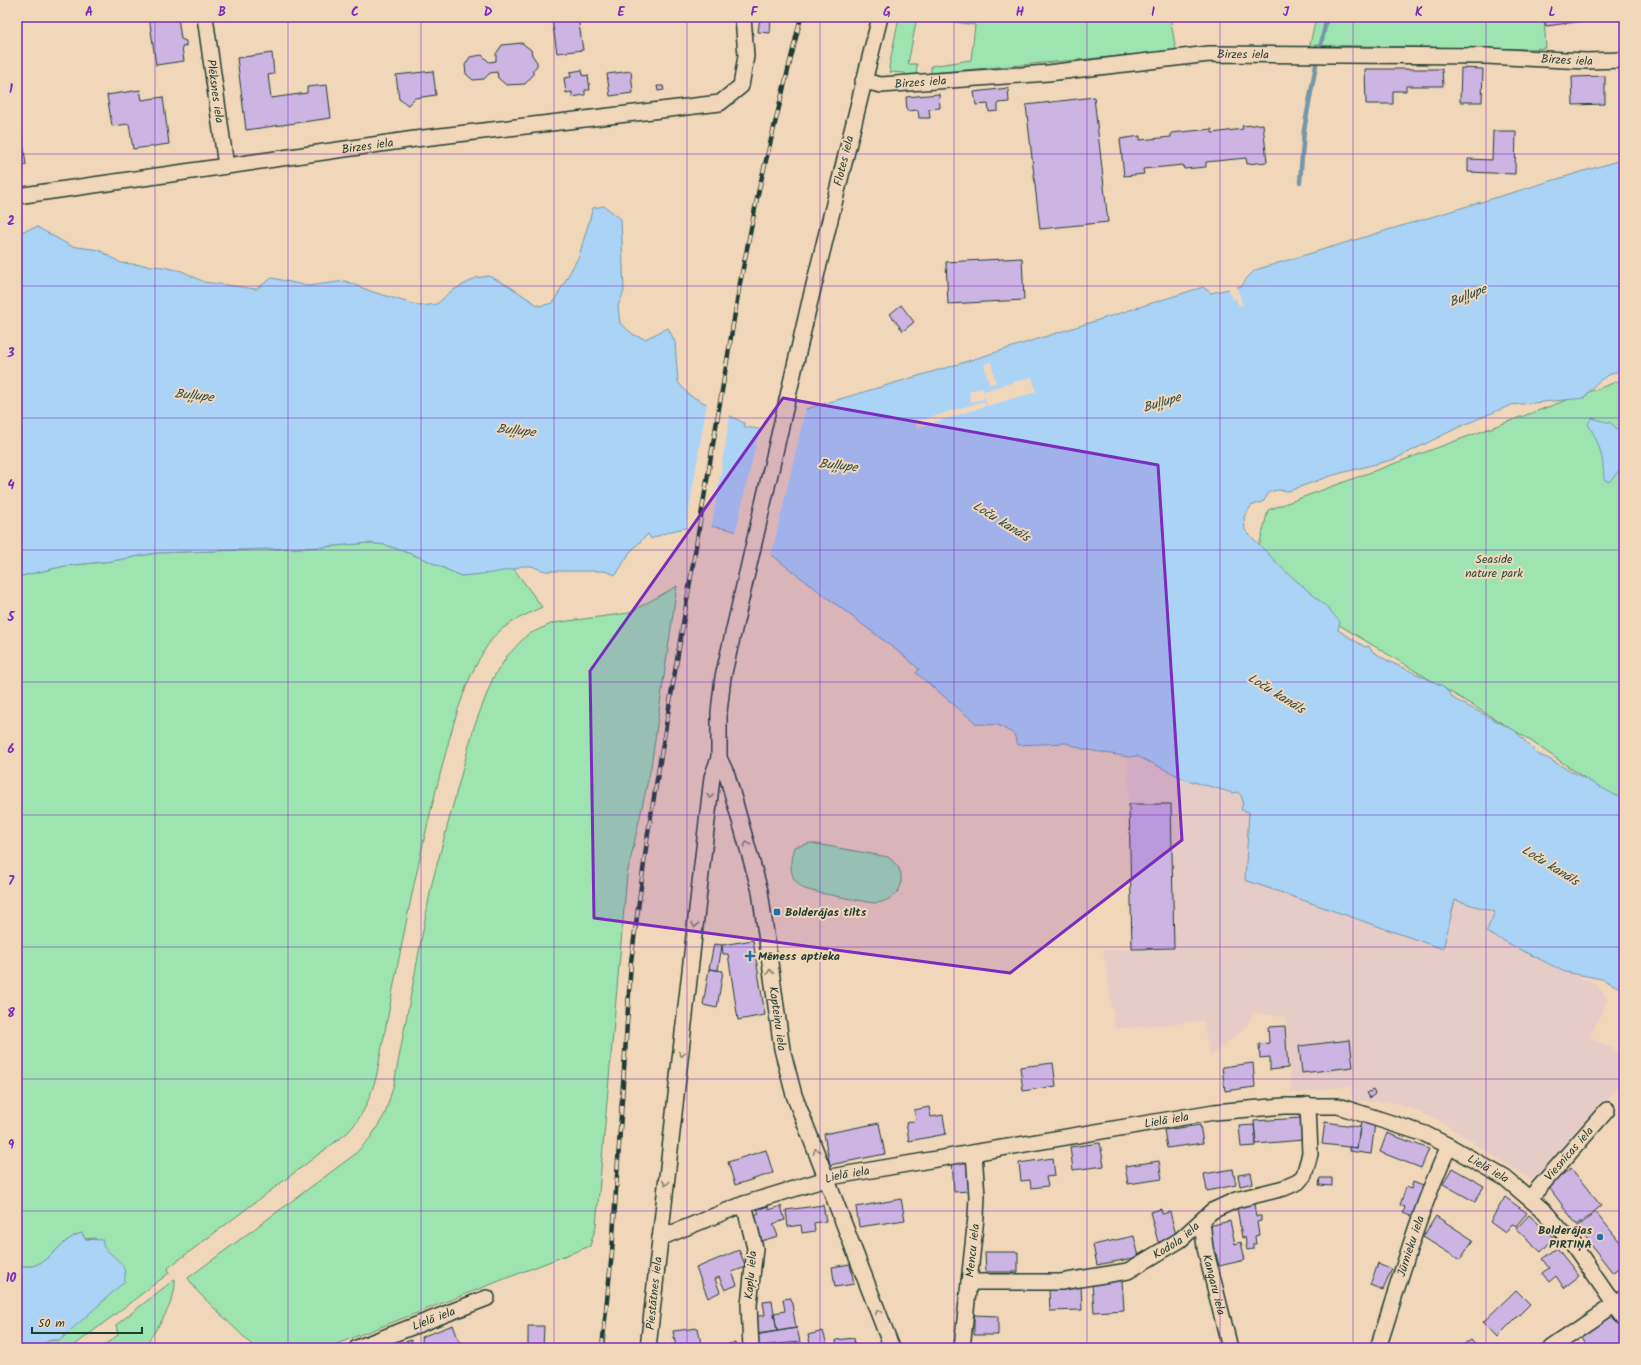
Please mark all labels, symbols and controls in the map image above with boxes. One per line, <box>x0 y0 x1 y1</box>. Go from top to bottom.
text: A <box>85 2 93 23</box>
text: B <box>218 2 226 23</box>
text: C <box>351 2 359 23</box>
text: D <box>484 2 493 23</box>
text: E <box>617 2 625 23</box>
text: F <box>750 2 758 23</box>
text: G <box>883 2 891 23</box>
text: H <box>1016 2 1025 23</box>
text: I <box>1151 2 1155 23</box>
text: J <box>1283 2 1290 23</box>
text: K <box>1415 2 1423 23</box>
text: L <box>1548 2 1556 23</box>
street label: Birzes iela <box>1217 45 1269 64</box>
street label: Birzes iela <box>1540 49 1593 71</box>
street label: Plēksnes iela <box>202 58 229 125</box>
street label: Birzes iela <box>894 71 947 94</box>
text: 1 <box>9 79 13 100</box>
street label: Birzes iela <box>340 133 395 159</box>
street label: Flotes iela <box>829 133 860 188</box>
text: 2 <box>7 211 15 232</box>
water label: Buļļupe <box>1446 279 1491 313</box>
text: 3 <box>6 343 15 364</box>
water label: Buļļupe <box>174 384 216 409</box>
water label: Buļļupe <box>1140 387 1185 419</box>
water label: Buļļupe <box>496 419 538 444</box>
water label: Buļļupe <box>818 454 860 479</box>
text: 4 <box>7 475 15 496</box>
water label: Loču kanāls <box>968 496 1035 549</box>
park label: Seaside nature park <box>1465 550 1523 583</box>
text: 5 <box>7 607 16 628</box>
water label: Loču kanāls <box>1243 668 1310 721</box>
text: 6 <box>7 739 15 760</box>
one-way arrow <box>706 793 715 799</box>
water label: Loču kanāls <box>1517 840 1584 893</box>
one-way arrow <box>743 841 752 848</box>
text: 7 <box>8 871 15 892</box>
place label: Bolderājas tilts <box>785 903 867 922</box>
marker: Bolderājas tilts <box>772 907 782 917</box>
one-way arrow <box>690 922 699 928</box>
place label: Mēness aptieka <box>758 947 840 966</box>
marker: Mēness aptieka <box>745 951 755 961</box>
one-way arrow <box>766 969 775 975</box>
street label: Kapteiņu iela <box>764 985 792 1053</box>
text: 8 <box>7 1003 15 1024</box>
one-way arrow <box>677 1051 686 1057</box>
street label: Lielā iela <box>1143 1107 1191 1133</box>
street label: Viesnīcas iela <box>1540 1122 1598 1185</box>
text: 9 <box>8 1135 15 1156</box>
one-way arrow <box>812 1148 820 1155</box>
street label: Lielā iela <box>1464 1149 1514 1188</box>
street label: Lielā iela <box>822 1161 871 1188</box>
one-way arrow <box>662 1180 671 1186</box>
street label: Jūrnieku iela <box>1392 1213 1430 1279</box>
street label: Kodola iela <box>1149 1217 1204 1264</box>
place label: Bolderājas PIRTIŅA <box>1538 1221 1592 1254</box>
street label: Mencu iela <box>960 1222 985 1278</box>
marker: Bolderājas PIRTIŅA <box>1595 1232 1605 1242</box>
street label: Kapļu iela <box>739 1250 763 1300</box>
street label: Kangaru iela <box>1197 1252 1231 1317</box>
street label: Piestātnes iela <box>640 1255 667 1331</box>
text: 10 <box>6 1268 17 1289</box>
street label: Lielā iela <box>409 1301 458 1336</box>
one-way arrow <box>874 1308 882 1315</box>
scale bar <box>32 1309 142 1335</box>
text: 50 m <box>38 1314 65 1333</box>

